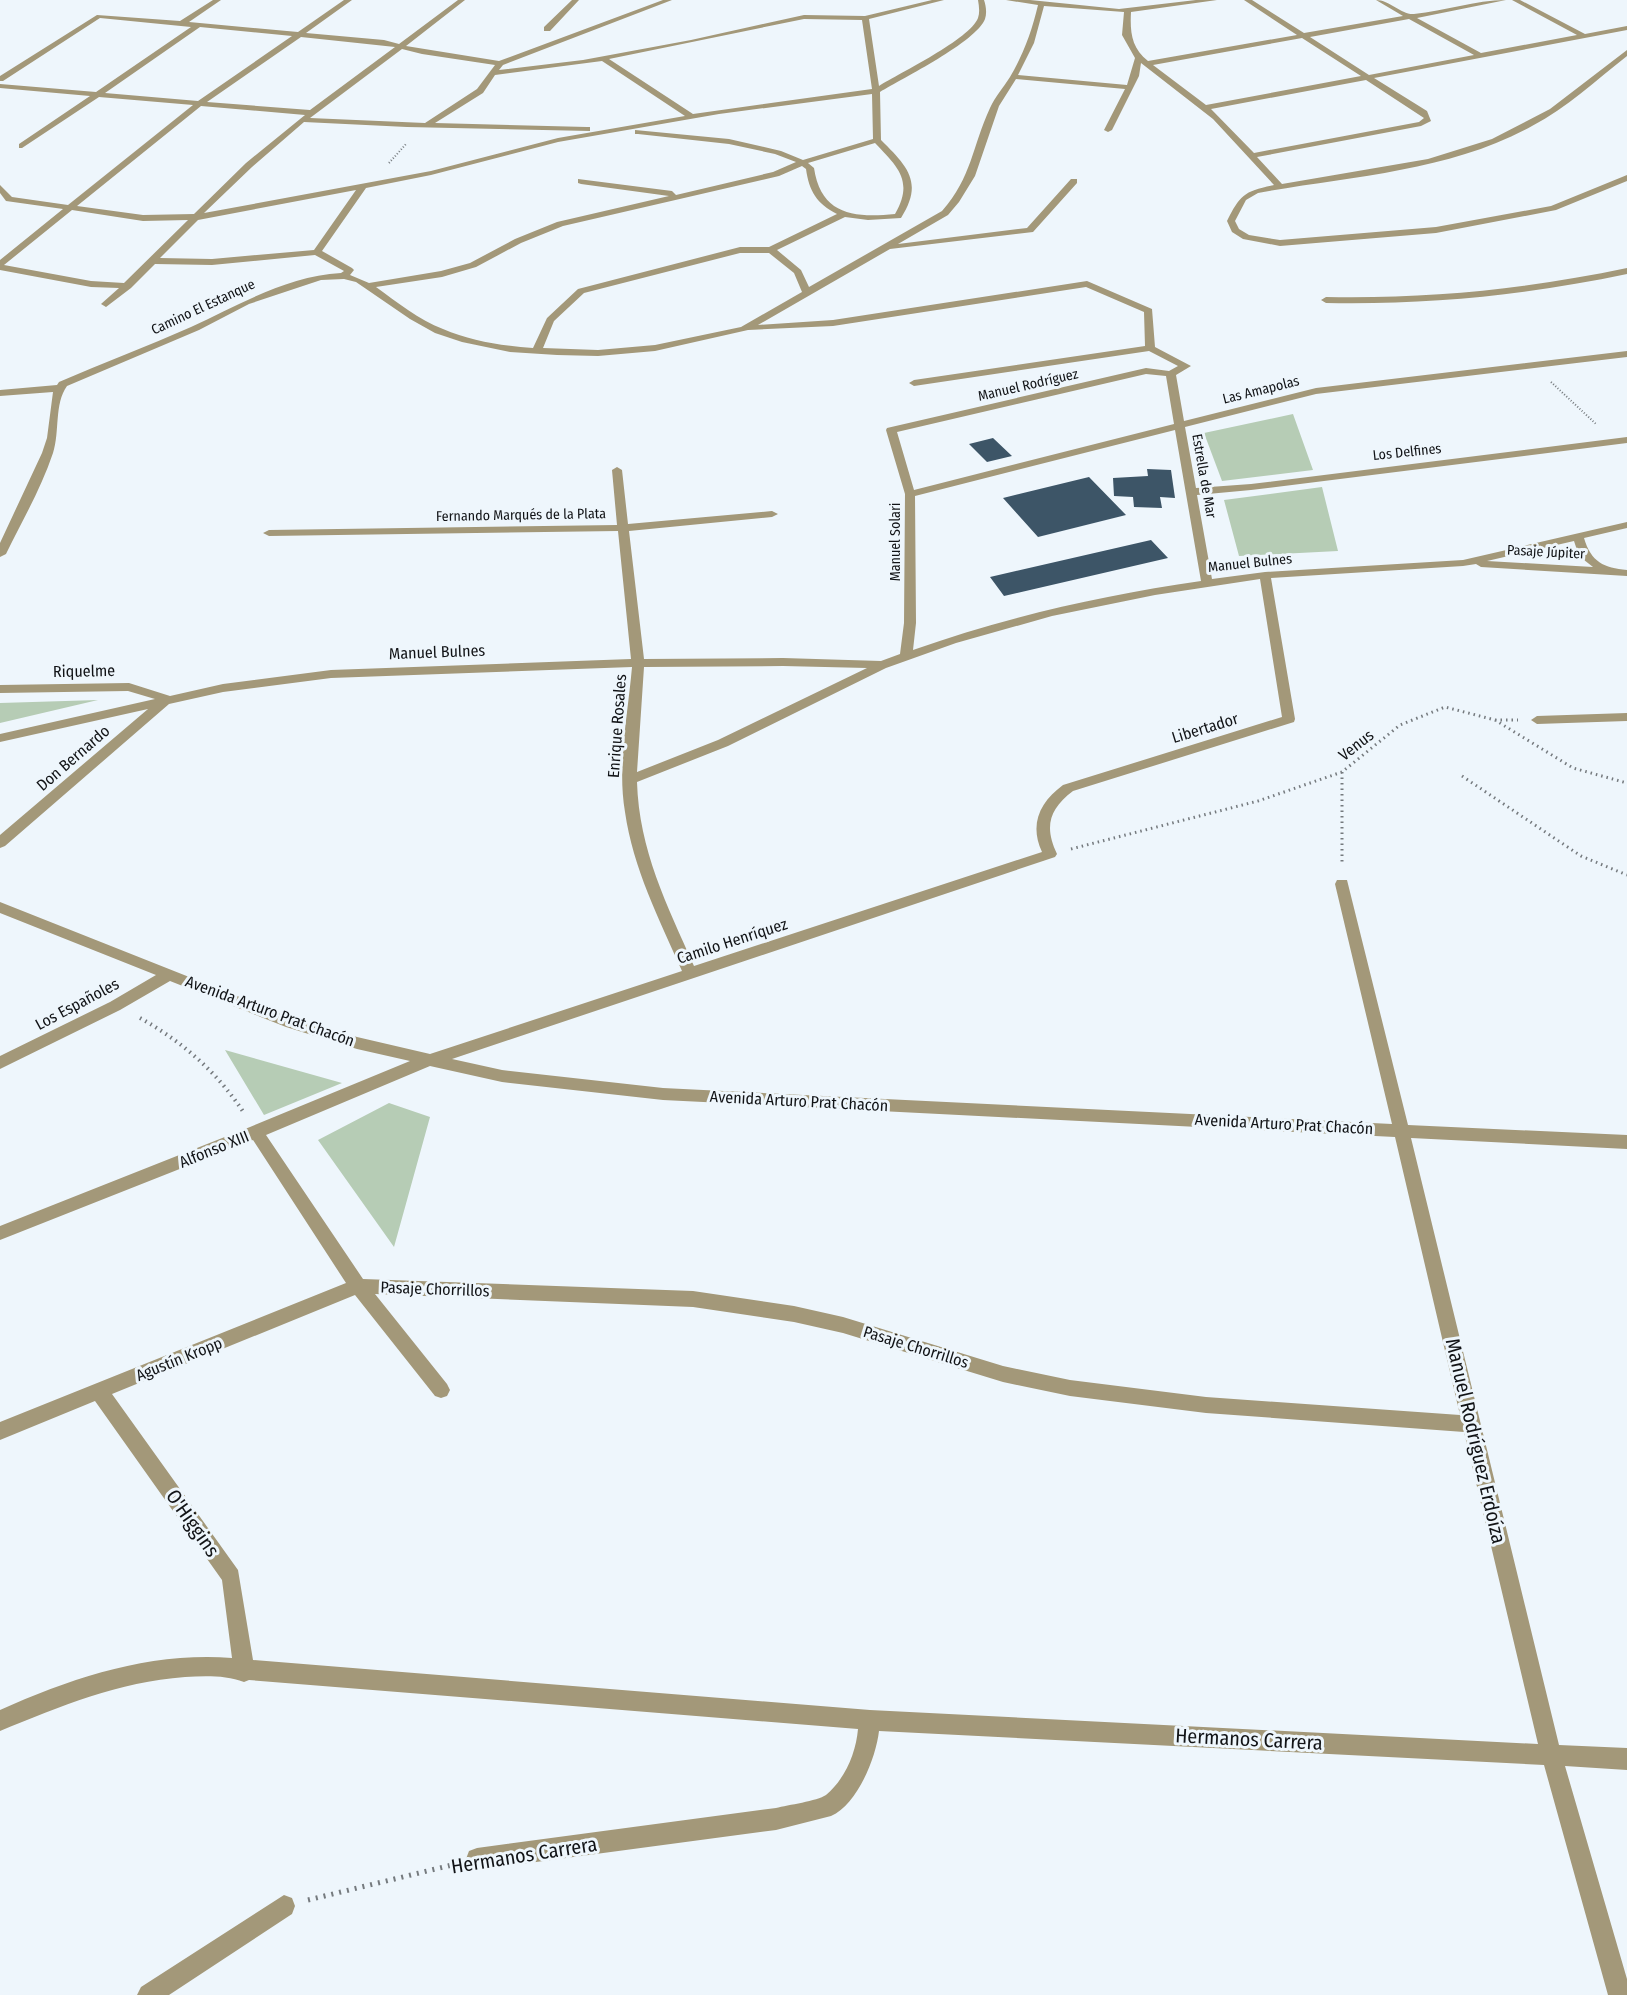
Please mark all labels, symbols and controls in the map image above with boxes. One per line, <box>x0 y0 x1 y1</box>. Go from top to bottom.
street label: Camino El Estanque <box>148 275 258 338</box>
street label: Manuel Rodríguez <box>976 365 1080 405</box>
street label: Las Amapolas <box>1221 372 1301 408</box>
street label: Estrella de Mar <box>1188 433 1220 520</box>
street label: Los Delfines <box>1372 440 1442 464</box>
street label: Manuel Solari <box>887 503 904 581</box>
street label: Fernando Marqués de la Plata <box>436 505 606 525</box>
street label: Pasaje Júpiter <box>1507 541 1585 563</box>
street label: Manuel Bulnes <box>1207 550 1293 576</box>
street label: Manuel Bulnes <box>388 641 486 663</box>
street label: Riquelme <box>53 661 115 681</box>
street label: Enrique Rosales <box>604 673 630 779</box>
street label: Libertador <box>1169 709 1241 747</box>
street label: Don Bernardo <box>33 721 113 795</box>
street label: Venus <box>1335 725 1377 765</box>
street label: Camilo Henríquez <box>674 914 790 968</box>
street label: Avenida Arturo Prat Chacón <box>183 972 357 1050</box>
street label: Los Españoles <box>32 974 122 1034</box>
street label: Avenida Arturo Prat Chacón <box>709 1087 889 1115</box>
street label: Avenida Arturo Prat Chacón <box>1194 1110 1374 1138</box>
street label: Alfonso XIII <box>176 1126 252 1172</box>
street label: Pasaje Chorrillos <box>380 1278 490 1300</box>
street label: Pasaje Chorrillos <box>861 1322 971 1372</box>
street label: Agustín Kropp <box>133 1333 225 1385</box>
street label: Manuel Rodríguez Erdoíza <box>1441 1336 1511 1546</box>
street label: O'Higgins <box>161 1485 225 1561</box>
street label: Hermanos Carrera <box>1175 1723 1323 1755</box>
street label: Hermanos Carrera <box>449 1832 599 1878</box>

